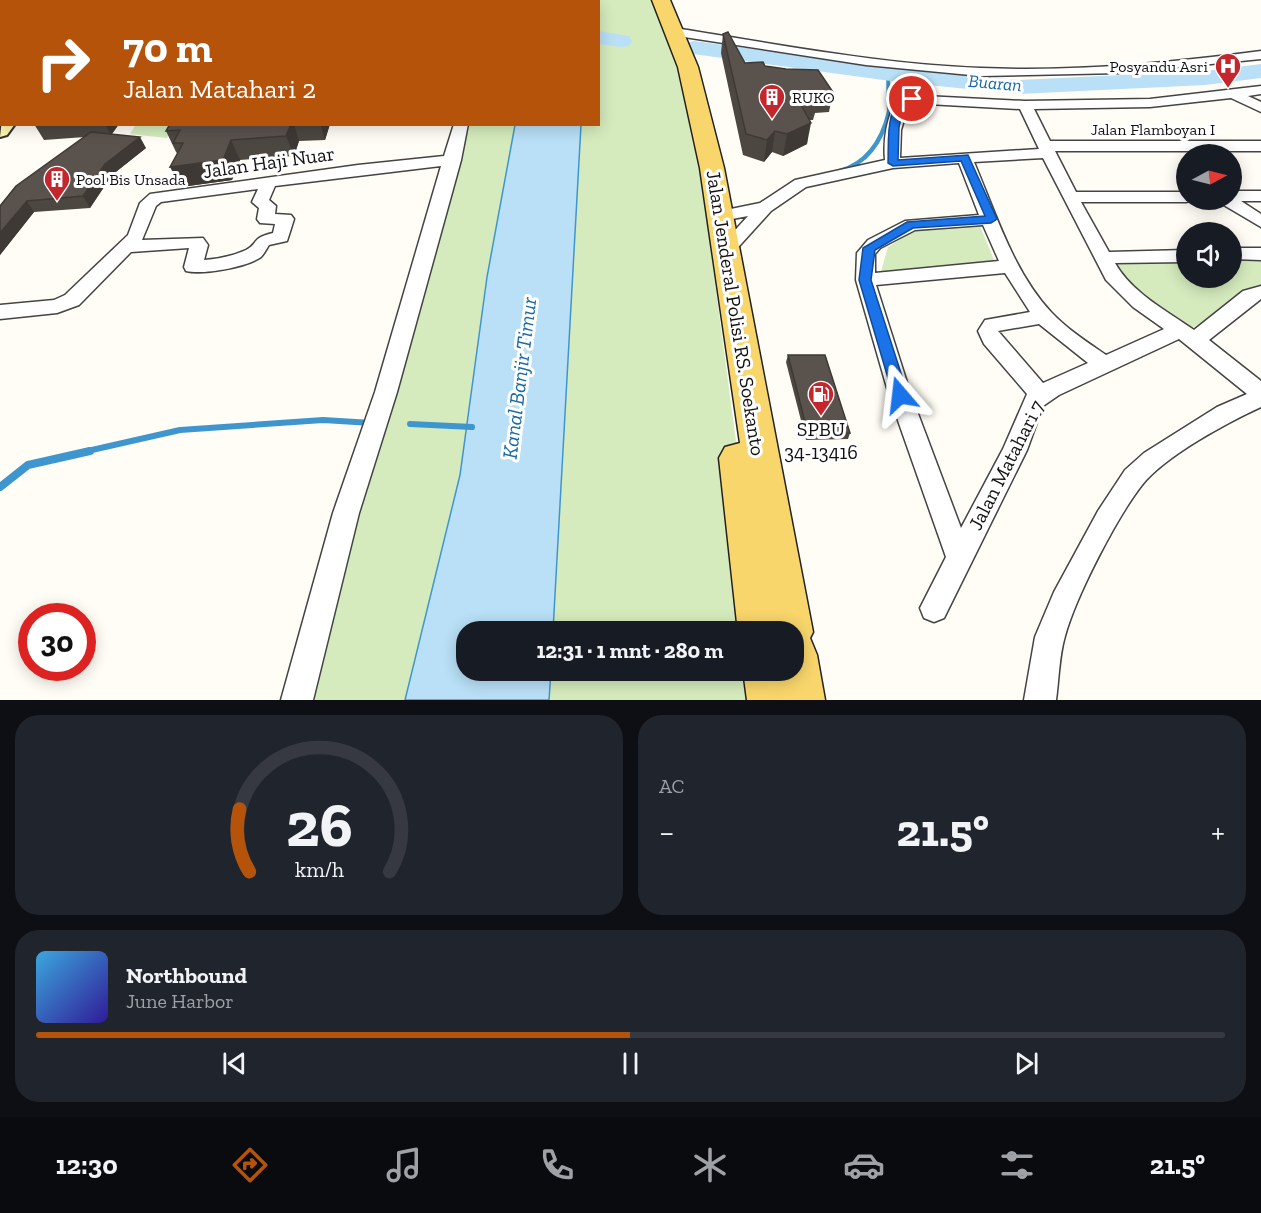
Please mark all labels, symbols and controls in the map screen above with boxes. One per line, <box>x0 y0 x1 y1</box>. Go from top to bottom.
text: 70 m <box>123 22 213 73</box>
icon: right <box>24 24 102 102</box>
hospital icon: Posyandu Asri <box>1213 51 1243 89</box>
place label: Posyandu Asri <box>1109 57 1209 76</box>
water label: Buaran <box>967 70 1023 96</box>
text: Jalan Matahari 2 <box>123 73 316 105</box>
pin <box>886 73 937 124</box>
building icon: RUKO <box>757 82 787 120</box>
icon: arrive <box>895 82 928 115</box>
place label: RUKO <box>792 88 835 107</box>
street label: Jalan Flamboyan I <box>1091 120 1215 139</box>
street label: Jalan Haji Nuar <box>202 141 336 183</box>
north arrow <box>1176 144 1242 210</box>
map controls <box>1176 144 1242 288</box>
building icon: Pool Bis Unsada <box>42 164 72 202</box>
street label: Jalan Jenderal Polisi RS. Soekanto <box>702 168 770 458</box>
place label: Pool Bis Unsada <box>76 170 186 189</box>
button: sound <box>1176 222 1242 288</box>
water label: Kanal Banjir Timur <box>497 295 541 460</box>
position arrow <box>868 363 932 427</box>
fuel station icon: SPBU 34-13416 <box>806 379 836 417</box>
street label: Jalan Matahari 7 <box>963 396 1049 534</box>
place label: SPBU 34-13416 <box>784 417 858 464</box>
speed limit sign: 30 <box>18 603 96 681</box>
text: 12:31 · 1 mnt · 280 m <box>536 637 724 664</box>
text: AC <box>659 774 684 798</box>
text: 26 <box>286 787 352 862</box>
text: 21.5° <box>897 804 989 858</box>
text: − <box>659 812 674 851</box>
text: + <box>1211 812 1225 851</box>
text: km/h <box>295 857 343 882</box>
text: Northbound <box>126 962 247 989</box>
text: June Harbor <box>126 989 234 1013</box>
icon: previous <box>218 1047 251 1080</box>
icon: pause <box>614 1047 647 1080</box>
icon: next <box>1010 1047 1043 1080</box>
icon: directions <box>229 1144 271 1186</box>
icon: music <box>383 1144 425 1186</box>
icon: phone <box>536 1144 578 1186</box>
icon: climate <box>689 1144 731 1186</box>
icon: car <box>843 1144 885 1186</box>
icon: filters <box>996 1144 1038 1186</box>
text: 12:30 <box>56 1149 118 1181</box>
text: 21.5° <box>1150 1149 1205 1181</box>

